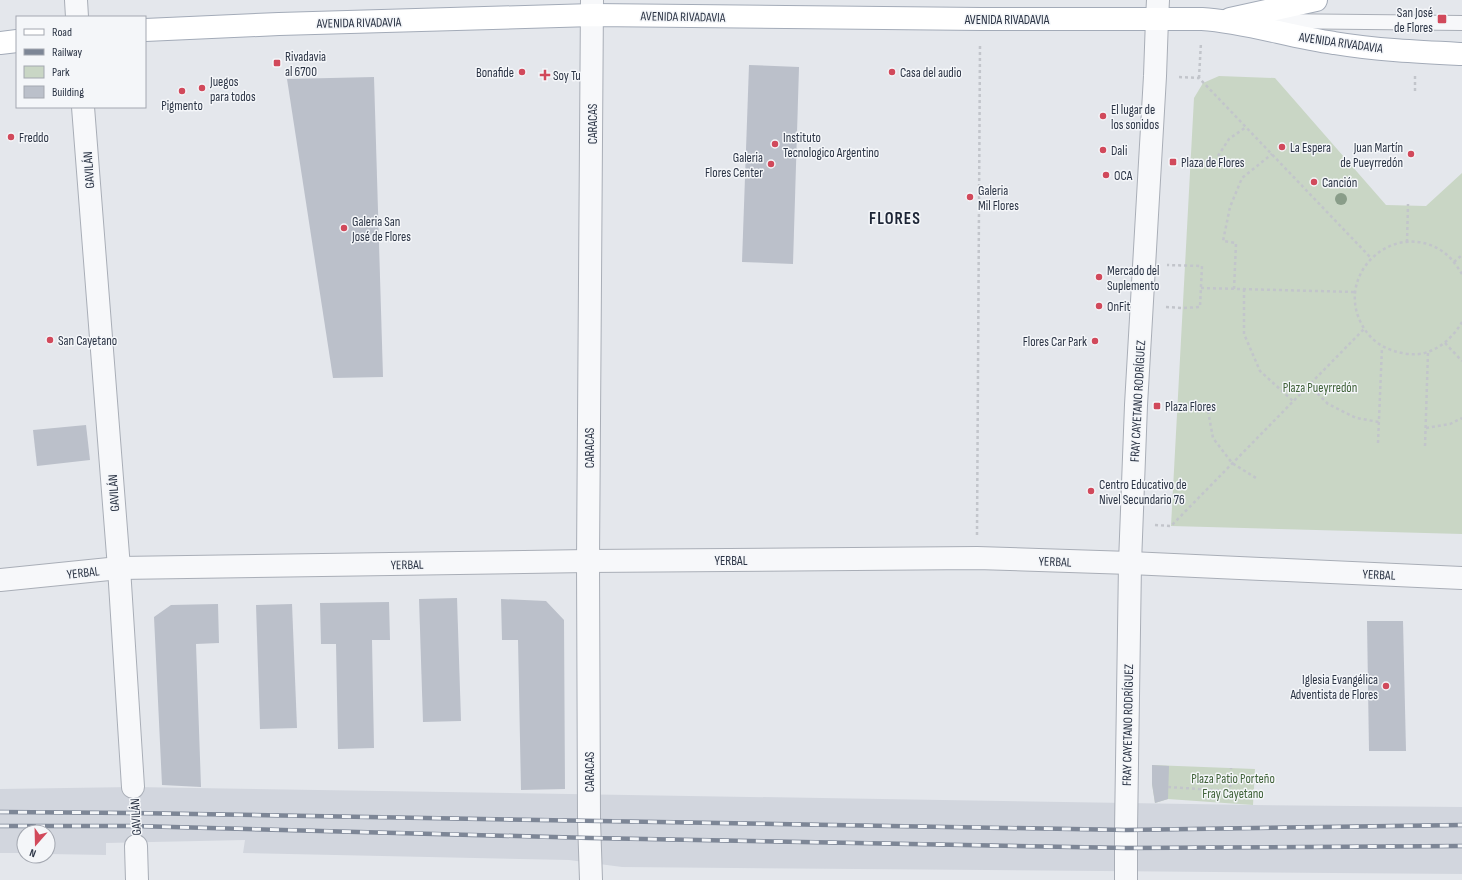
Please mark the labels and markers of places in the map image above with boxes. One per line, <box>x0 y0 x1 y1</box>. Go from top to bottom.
place label: San José de Flores <box>1394 5 1433 36</box>
marker: San José de Flores <box>1436 13 1448 25</box>
place label: Rivadavia al 6700 <box>285 49 326 80</box>
marker: Rivadavia al 6700 <box>272 58 282 68</box>
place label: Bonafide <box>476 65 514 81</box>
place label: Casa del audio <box>900 65 962 81</box>
marker: Bonafide <box>517 67 527 77</box>
marker: Casa del audio <box>887 67 897 77</box>
place label: Soy Tu <box>553 68 581 84</box>
marker: Soy Tu <box>540 70 550 80</box>
place label: Juegos para todos <box>209 74 256 105</box>
marker: Juegos para todos <box>197 83 207 93</box>
marker: Pigmento <box>177 86 187 96</box>
place label: Pigmento <box>161 98 203 114</box>
place label: El lugar de los sonidos <box>1111 102 1159 133</box>
marker: El lugar de los sonidos <box>1098 111 1108 121</box>
place label: Freddo <box>19 130 49 146</box>
place label: Instituto Tecnologico Argentino <box>783 130 879 161</box>
marker: Freddo <box>6 132 16 142</box>
marker: Instituto Tecnologico Argentino <box>770 139 780 149</box>
place label: La Espera <box>1290 140 1331 156</box>
place label: Juan Martín de Pueyrredón <box>1340 140 1403 171</box>
marker: La Espera <box>1277 142 1287 152</box>
place label: Dali <box>1111 143 1127 159</box>
marker: Dali <box>1098 145 1108 155</box>
marker: Juan Martín de Pueyrredón <box>1406 149 1416 159</box>
place label: Galeria Flores Center <box>705 150 763 181</box>
place label: Plaza de Flores <box>1181 155 1245 171</box>
marker: Plaza de Flores <box>1168 157 1178 167</box>
marker: Galeria Flores Center <box>766 159 776 169</box>
place label: OCA <box>1114 168 1133 184</box>
marker: OCA <box>1101 170 1111 180</box>
place label: Canción <box>1322 175 1357 191</box>
marker: Canción <box>1309 177 1319 187</box>
place label: Galeria Mil Flores <box>978 183 1019 214</box>
marker: Galeria Mil Flores <box>965 192 975 202</box>
place label: Galeria San José de Flores <box>351 214 411 245</box>
marker: Galeria San José de Flores <box>339 223 349 233</box>
place label: Mercado del Suplemento <box>1107 263 1160 294</box>
marker: Mercado del Suplemento <box>1094 272 1104 282</box>
place label: OnFit <box>1107 299 1131 315</box>
marker: OnFit <box>1094 301 1104 311</box>
place label: San Cayetano <box>58 333 117 349</box>
place label: Flores Car Park <box>1023 334 1087 350</box>
marker: San Cayetano <box>45 335 55 345</box>
marker: Flores Car Park <box>1090 336 1100 346</box>
place label: Plaza Flores <box>1165 399 1216 415</box>
marker: Plaza Flores <box>1152 401 1162 411</box>
place label: Centro Educativo de Nivel Secundario 76 <box>1099 477 1187 508</box>
marker: Centro Educativo de Nivel Secundario 76 <box>1086 486 1096 496</box>
place label: Iglesia Evangélica Adventista de Flores <box>1289 672 1378 703</box>
marker: Iglesia Evangélica Adventista de Flores <box>1381 681 1391 691</box>

